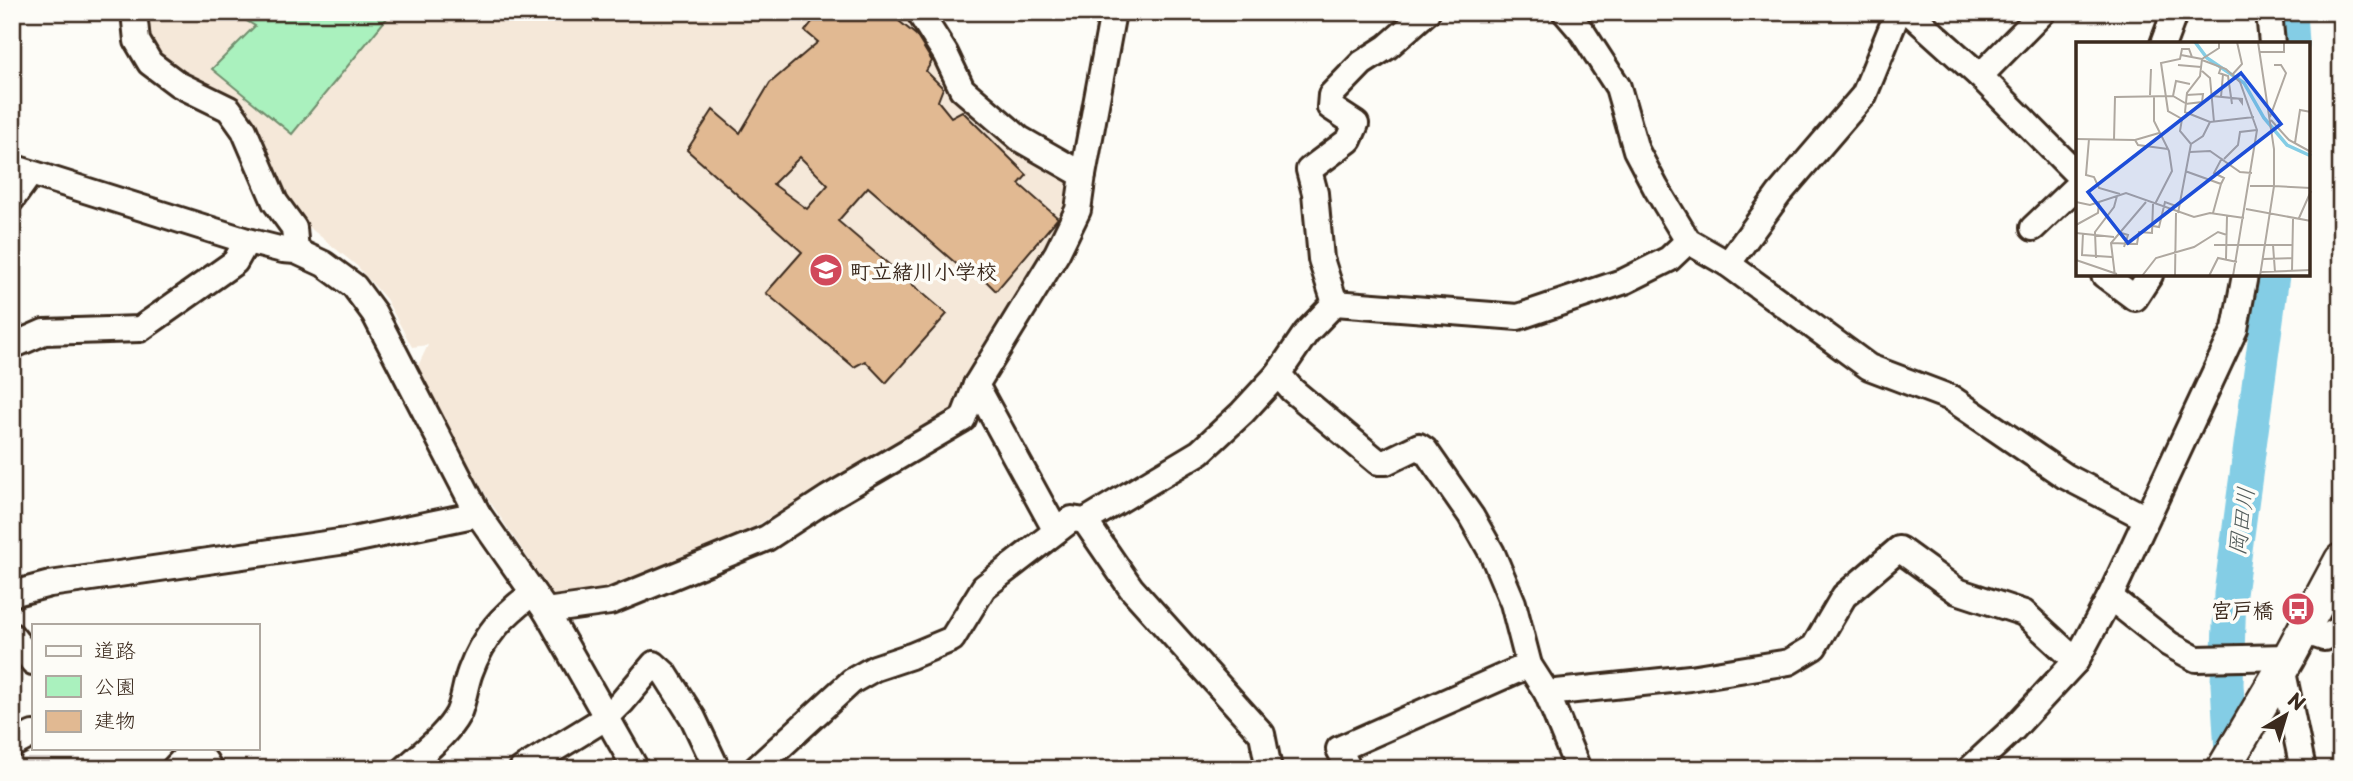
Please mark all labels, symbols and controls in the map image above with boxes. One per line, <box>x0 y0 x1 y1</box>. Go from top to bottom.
inset map <box>2076 42 2311 276</box>
school or university icon: 町立緒川小学校 <box>807 251 845 289</box>
place label: 町立緒川小学校 <box>850 254 997 286</box>
water label: 岡田川 <box>2218 484 2262 558</box>
bus stop icon: 宮戸橋 <box>2279 590 2317 628</box>
place label: 宮戸橋 <box>2211 593 2274 625</box>
legend <box>32 624 259 750</box>
text: 道路 <box>94 633 136 665</box>
text: 公園 <box>94 669 136 701</box>
north arrow <box>2252 680 2322 750</box>
text: N <box>2283 685 2312 716</box>
text: 建物 <box>94 703 136 735</box>

